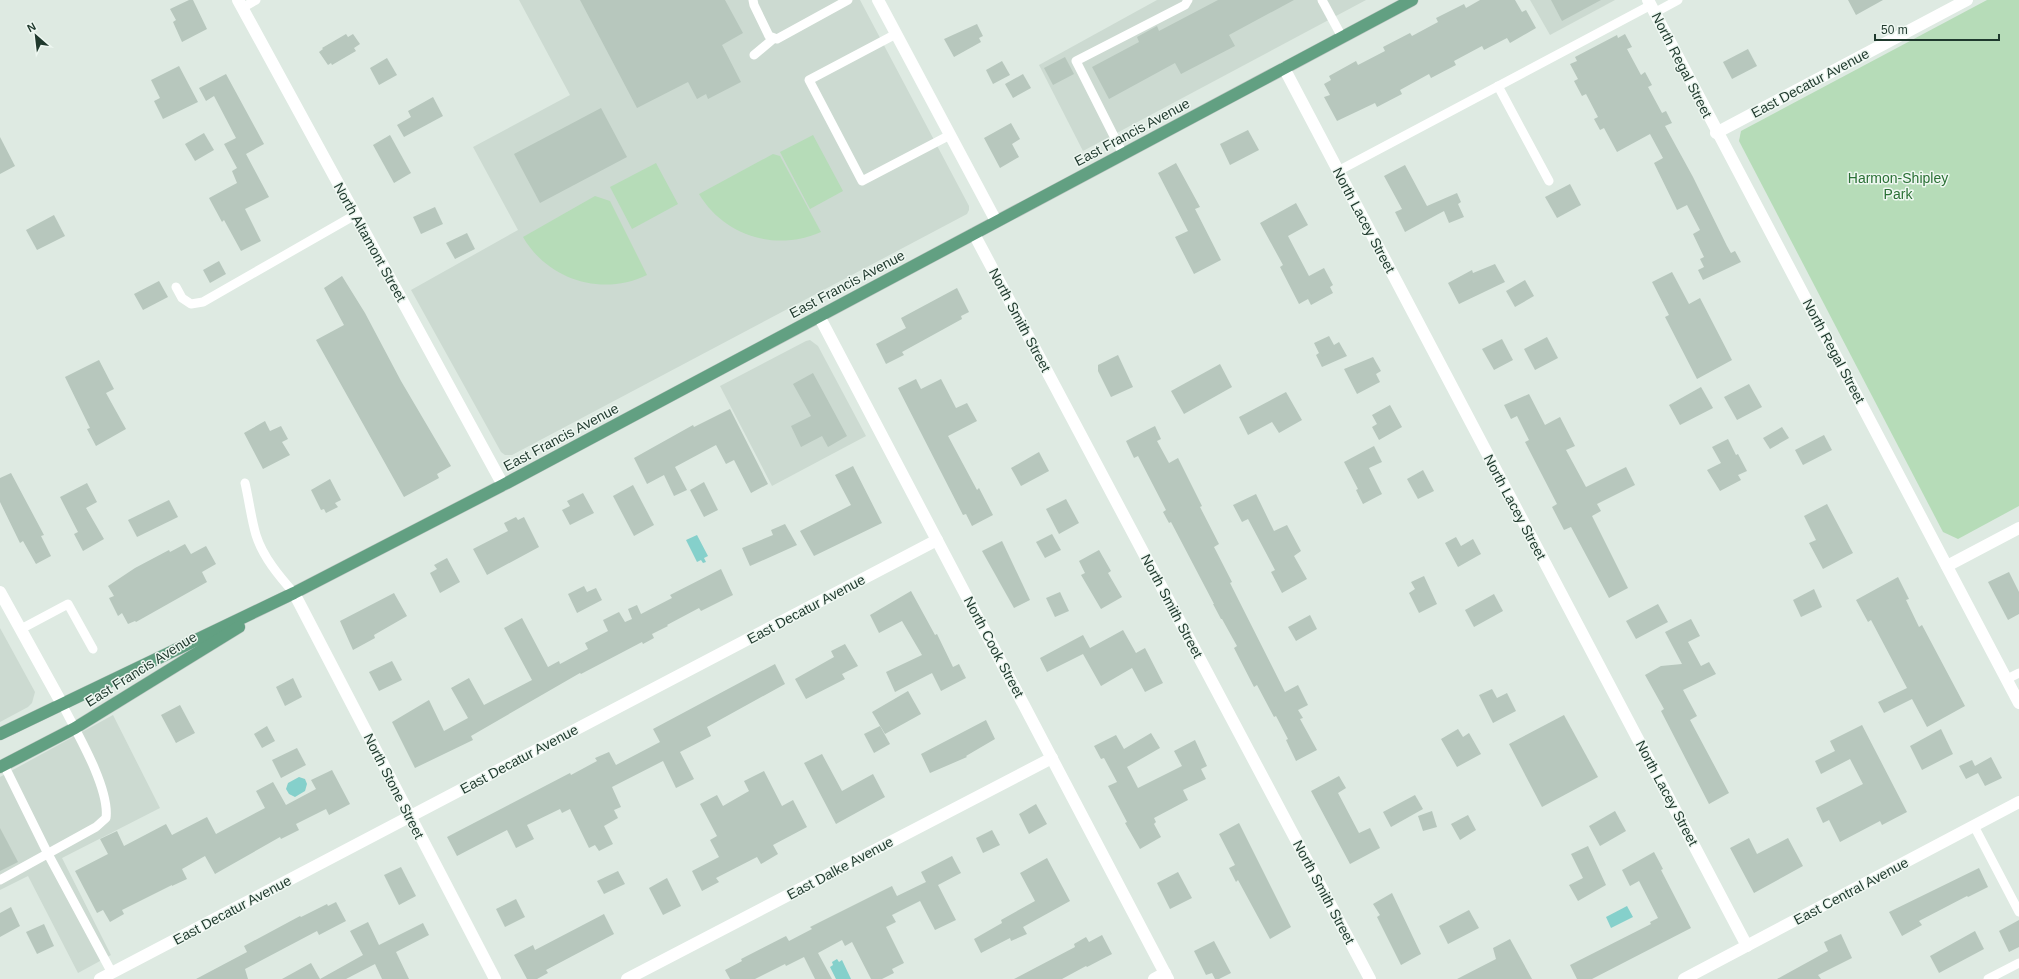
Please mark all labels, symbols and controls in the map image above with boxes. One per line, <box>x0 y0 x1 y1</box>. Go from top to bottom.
street label: North Regal Street <box>1649 10 1715 120</box>
north arrow <box>16 16 56 56</box>
scale bar <box>1875 16 1999 42</box>
text: N <box>25 20 38 34</box>
text: 50 m <box>1881 23 1908 37</box>
street label: East Decatur Avenue <box>1748 45 1872 121</box>
street label: East Francis Avenue <box>1072 95 1193 169</box>
street label: North Lacey Street <box>1330 165 1399 275</box>
park label: Harmon-Shipley Park <box>1848 170 1948 202</box>
street label: North Altamont Street <box>331 180 409 305</box>
street label: East Francis Avenue <box>787 247 908 321</box>
street label: North Smith Street <box>986 265 1054 375</box>
street label: North Regal Street <box>1800 296 1868 406</box>
street label: East Francis Avenue <box>501 400 622 474</box>
street label: North Lacey Street <box>1481 452 1550 562</box>
street label: North Smith Street <box>1138 551 1206 661</box>
street label: East Decatur Avenue <box>744 571 868 647</box>
street label: North Cook Street <box>961 594 1027 700</box>
street label: East Francis Avenue <box>82 628 200 710</box>
street label: East Decatur Avenue <box>457 721 581 797</box>
street label: North Stone Street <box>361 731 427 841</box>
street label: North Lacey Street <box>1633 738 1702 848</box>
street label: East Dalke Avenue <box>784 833 896 903</box>
street label: North Smith Street <box>1290 837 1358 947</box>
street label: East Central Avenue <box>1791 854 1911 928</box>
street label: East Decatur Avenue <box>170 872 294 948</box>

